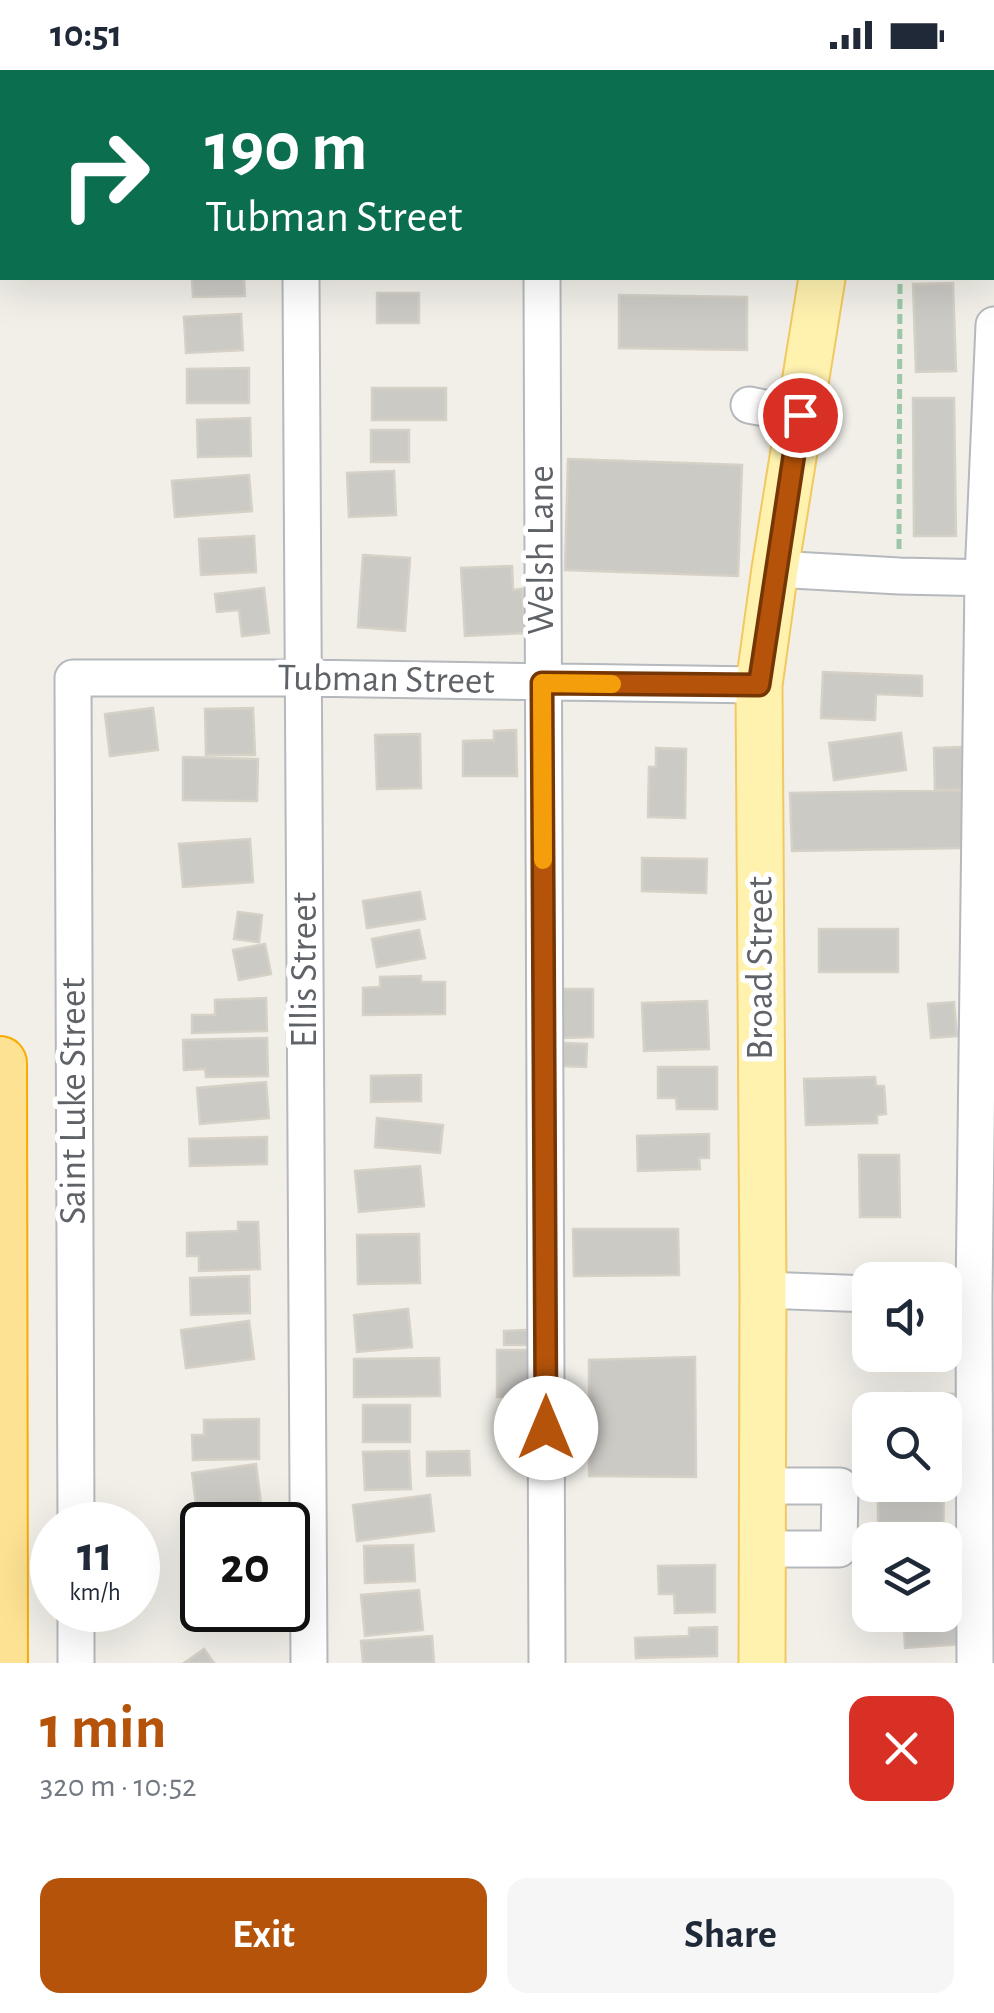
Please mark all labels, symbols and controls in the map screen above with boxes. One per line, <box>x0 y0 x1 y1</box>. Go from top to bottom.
text: 10:51 <box>50 16 122 54</box>
icon: right <box>40 110 170 240</box>
text: 190 m <box>205 113 368 183</box>
text: Tubman Street <box>205 195 462 240</box>
pin <box>758 373 843 458</box>
icon: arrive <box>773 388 828 443</box>
street label: Welsh Lane <box>523 465 561 635</box>
street label: Tubman Street <box>277 659 495 701</box>
street label: Broad Street <box>742 876 780 1060</box>
street label: Ellis Street <box>286 892 324 1048</box>
street label: Saint Luke Street <box>55 977 93 1225</box>
map controls <box>852 1262 962 1632</box>
button: sound <box>852 1262 962 1372</box>
position arrow <box>494 1376 598 1480</box>
button: search <box>852 1392 962 1502</box>
speed limit sign: 20 <box>180 1502 310 1632</box>
button: layers <box>852 1522 962 1632</box>
text: 11 <box>77 1530 113 1580</box>
text: km/h <box>69 1580 121 1605</box>
button: close <box>849 1696 954 1801</box>
text: 1 min <box>40 1699 166 1759</box>
text: 320 m · 10:52 <box>40 1770 197 1802</box>
button: Exit <box>40 1878 487 1993</box>
button: Share <box>507 1878 954 1993</box>

